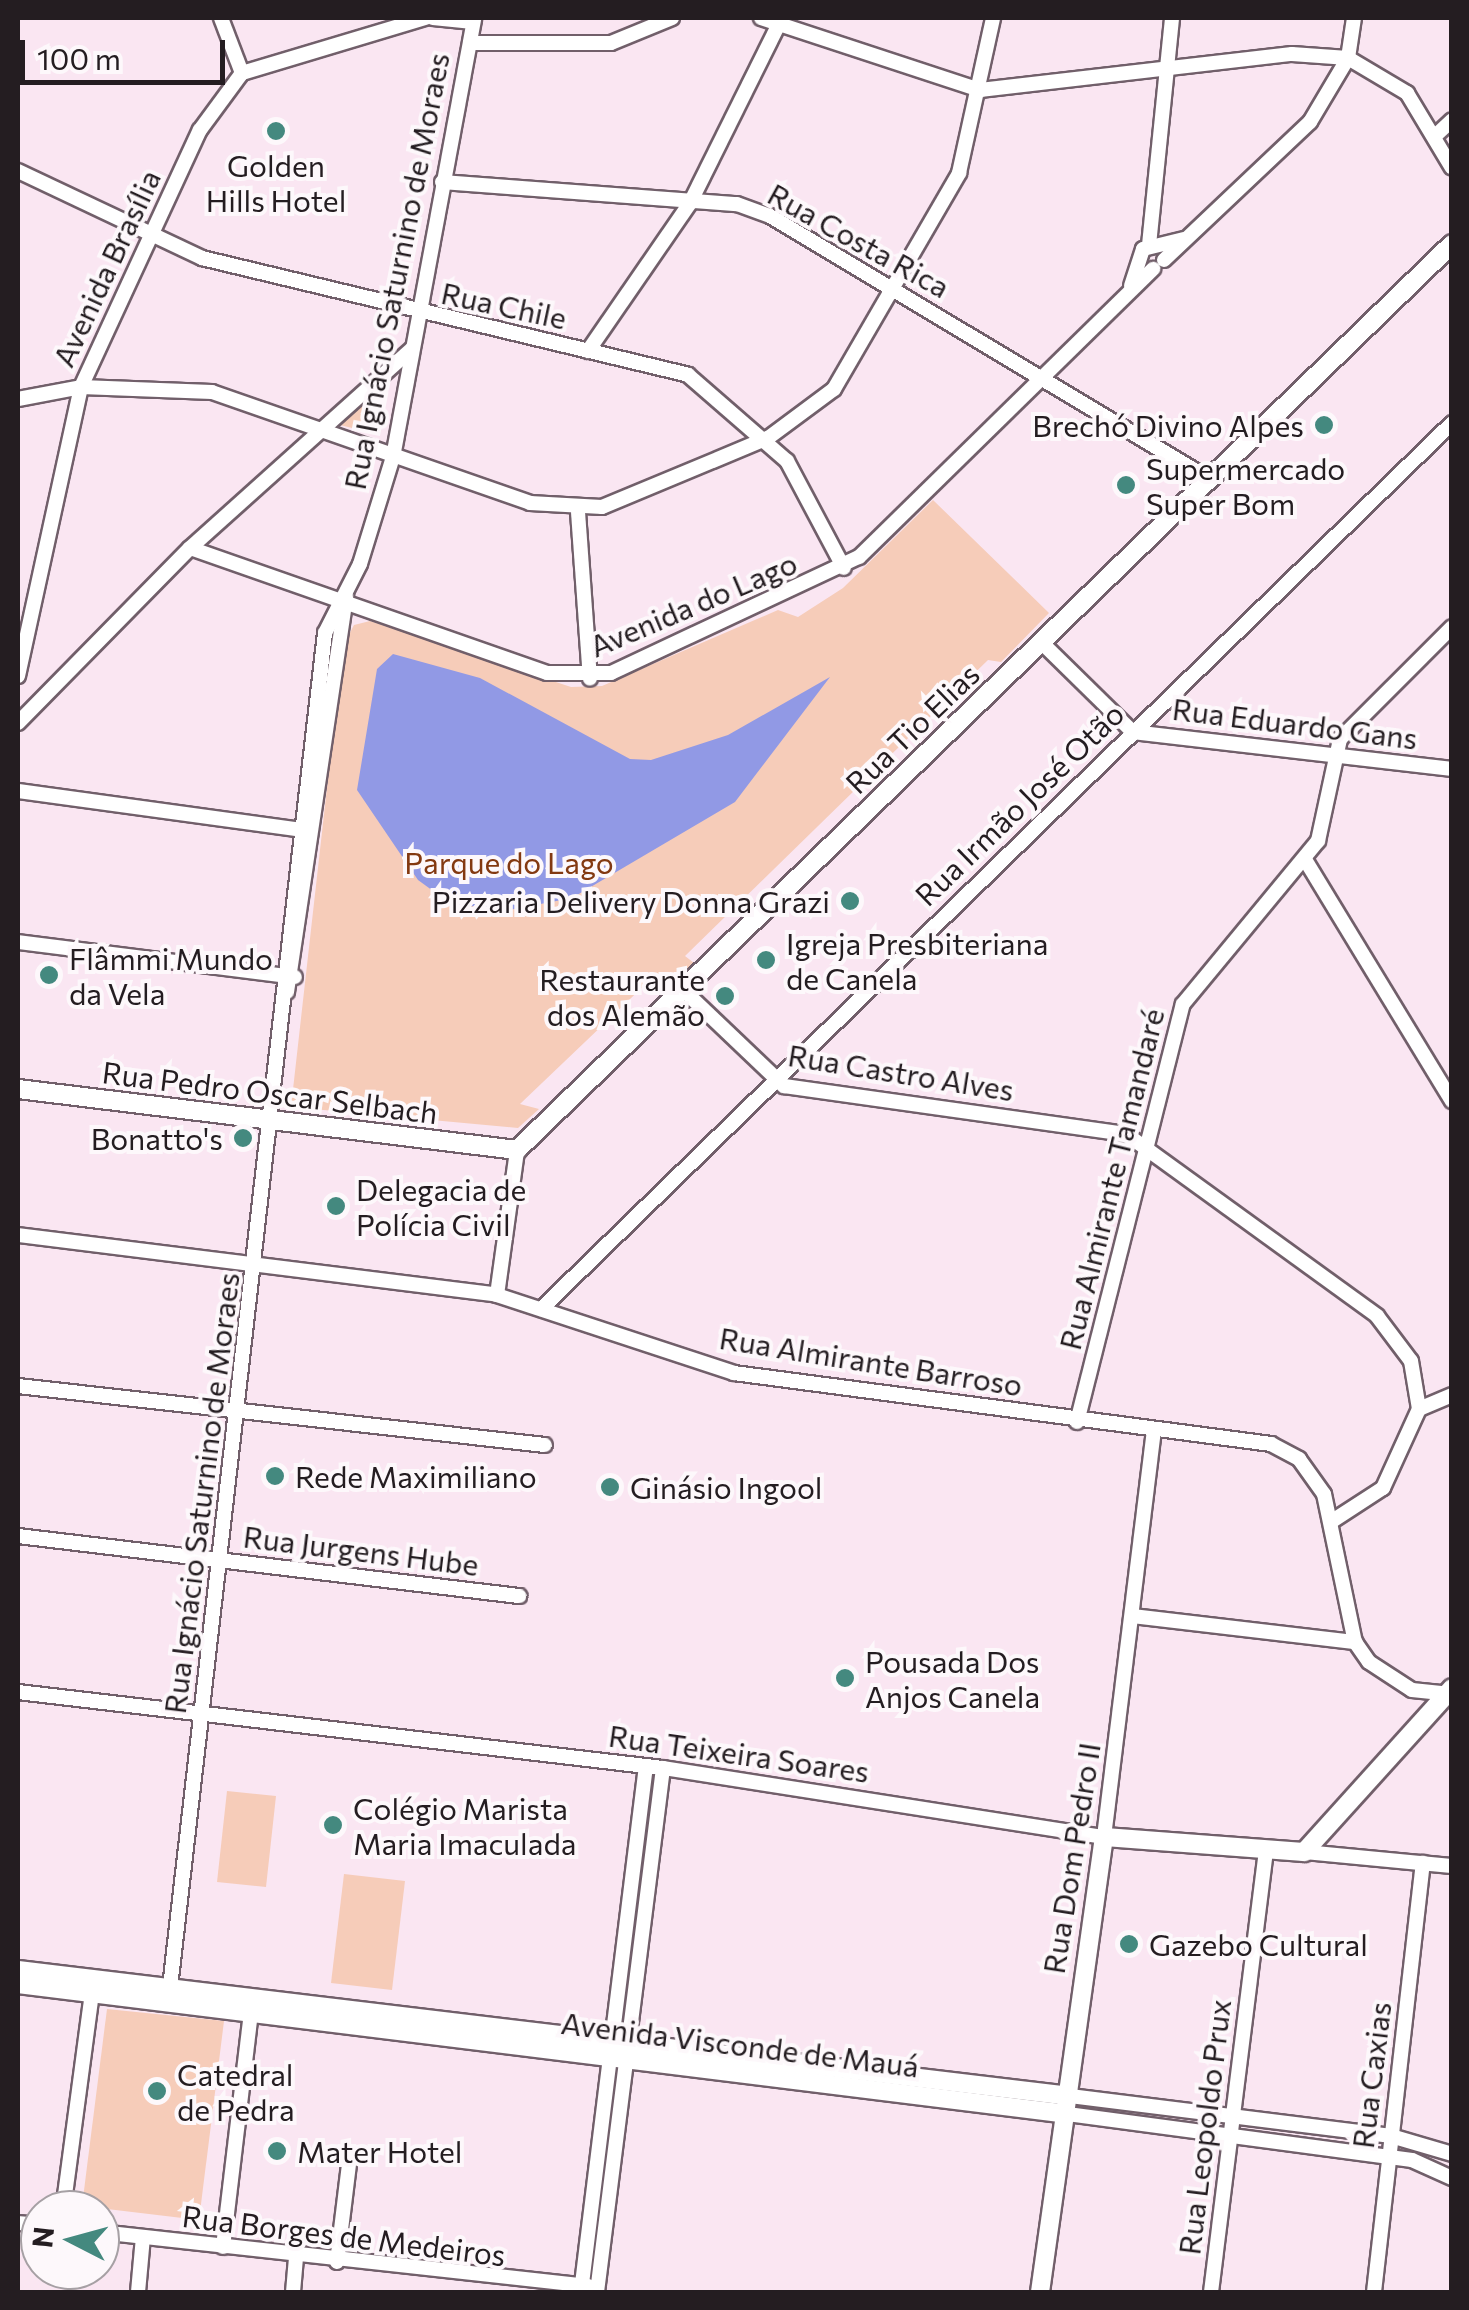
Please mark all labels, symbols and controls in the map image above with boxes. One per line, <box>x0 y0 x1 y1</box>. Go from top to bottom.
scale bar <box>25 20 230 82</box>
text: 100 m <box>37 39 121 76</box>
street label: Rua Ignácio Saturnino de Moraes <box>336 50 456 492</box>
marker: Golden Hills Hotel <box>265 120 287 142</box>
place label: Golden Hills Hotel <box>206 147 346 218</box>
street label: Avenida Brasília <box>45 164 167 372</box>
street label: Rua Costa Rica <box>762 175 956 305</box>
street label: Rua Chile <box>438 274 570 336</box>
place label: Brechó Divino Alpes <box>1032 407 1304 443</box>
marker: Brechó Divino Alpes <box>1313 414 1335 436</box>
place label: Supermercado Super Bom <box>1146 450 1345 520</box>
marker: Supermercado Super Bom <box>1115 474 1137 496</box>
street label: Avenida do Lago <box>584 544 802 664</box>
street label: Rua Tio Elias <box>838 656 986 800</box>
street label: Rua Eduardo Gans <box>1170 690 1420 756</box>
street label: Rua Irmão José Otão <box>907 695 1131 913</box>
park label: Parque do Lago <box>404 844 614 880</box>
place label: Pizzaria Delivery Donna Grazi <box>432 883 830 919</box>
marker: Pizzaria Delivery Donna Grazi <box>839 890 861 912</box>
place label: Igreja Presbiteriana de Canela <box>786 925 1048 996</box>
place label: Flâmmi Mundo da Vela <box>69 940 273 1010</box>
marker: Igreja Presbiteriana de Canela <box>755 949 777 971</box>
place label: Restaurante dos Alemão <box>539 961 705 1032</box>
marker: Flâmmi Mundo da Vela <box>38 964 60 986</box>
marker: Restaurante dos Alemão <box>714 985 736 1007</box>
street label: Rua Almirante Tamandaré <box>1051 1005 1171 1353</box>
street label: Rua Castro Alves <box>786 1036 1016 1108</box>
street label: Rua Pedro Oscar Selbach <box>100 1054 440 1130</box>
place label: Bonatto's <box>91 1120 223 1156</box>
marker: Bonatto's <box>232 1127 254 1149</box>
place label: Delegacia de Polícia Civil <box>356 1171 526 1242</box>
marker: Delegacia de Polícia Civil <box>325 1195 347 1217</box>
street label: Rua Ignácio Saturnino de Moraes <box>156 1270 246 1716</box>
street label: Rua Almirante Barroso <box>717 1319 1025 1403</box>
place label: Rede Maximiliano <box>295 1458 537 1494</box>
marker: Rede Maximiliano <box>264 1465 286 1487</box>
place label: Ginásio Ingool <box>630 1469 822 1505</box>
marker: Ginásio Ingool <box>599 1476 621 1498</box>
street label: Rua Jurgens Hube <box>241 1518 481 1582</box>
place label: Pousada Dos Anjos Canela <box>865 1643 1040 1714</box>
marker: Pousada Dos Anjos Canela <box>834 1667 856 1689</box>
street label: Rua Teixeira Soares <box>606 1717 872 1789</box>
street label: Rua Dom Pedro II <box>1035 1740 1107 1976</box>
place label: Colégio Marista Maria Imaculada <box>353 1790 576 1860</box>
marker: Colégio Marista Maria Imaculada <box>322 1814 344 1836</box>
place label: Gazebo Cultural <box>1149 1926 1368 1962</box>
marker: Gazebo Cultural <box>1118 1933 1140 1955</box>
street label: Rua Leopoldo Prux <box>1170 1997 1238 2257</box>
street label: Rua Caxias <box>1344 2000 1398 2150</box>
street label: Avenida Visconde de Mauá <box>559 2004 921 2084</box>
place label: Catedral de Pedra <box>177 2056 295 2126</box>
marker: Catedral de Pedra <box>146 2080 168 2102</box>
place label: Mater Hotel <box>297 2133 462 2169</box>
marker: Mater Hotel <box>266 2140 288 2162</box>
north arrow <box>20 2190 120 2290</box>
street label: Rua Borges de Medeiros <box>180 2197 508 2273</box>
text: N <box>24 2225 60 2249</box>

